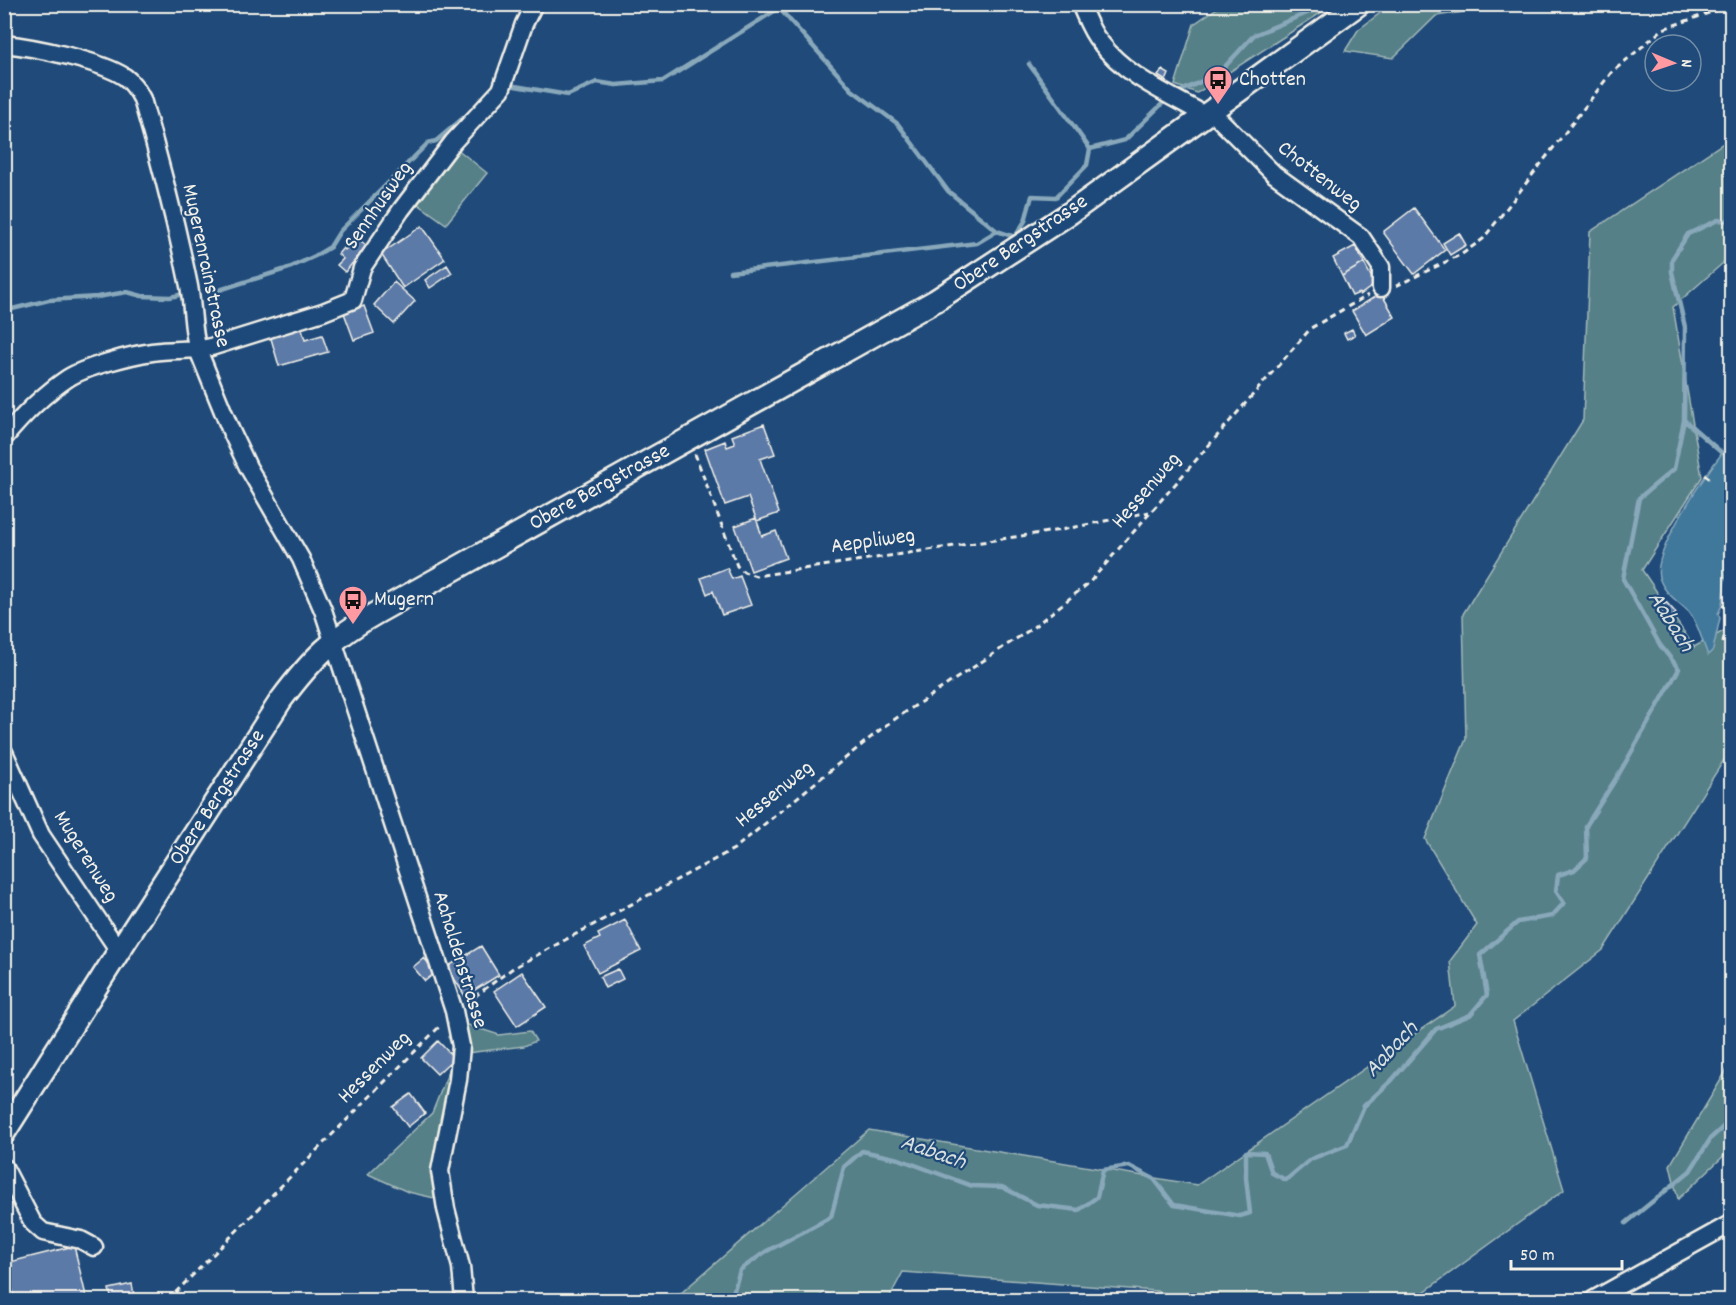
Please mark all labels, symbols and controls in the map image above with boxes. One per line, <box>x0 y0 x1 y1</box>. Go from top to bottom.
north arrow <box>1643 33 1703 93</box>
text: N <box>1674 59 1697 68</box>
bus stop icon: Chotten <box>1202 64 1234 106</box>
place label: Chotten <box>1239 65 1306 96</box>
street label: Chottenweg <box>1270 134 1368 220</box>
street label: Sennhusweg <box>337 155 421 257</box>
street label: Mugerenrainstrasse <box>173 181 237 351</box>
street label: Obere Bergstrasse <box>947 187 1095 301</box>
street label: Obere Bergstrasse <box>524 436 676 540</box>
street label: Hessenweg <box>1105 446 1189 536</box>
street label: Aeppliweg <box>829 521 917 563</box>
bus stop icon: Mugern <box>337 584 369 626</box>
place label: Mugern <box>374 585 434 616</box>
water label: Aabach <box>1638 585 1703 660</box>
street label: Obere Bergstrasse <box>162 724 274 872</box>
street label: Hessenweg <box>729 754 821 836</box>
street label: Mugerenweg <box>45 805 125 909</box>
street label: Aahaldenstrasse <box>423 887 495 1033</box>
water label: Aabach <box>1357 1013 1428 1086</box>
street label: Hessenweg <box>331 1024 419 1112</box>
water label: Aabach <box>896 1126 971 1180</box>
scale bar <box>1511 1233 1622 1271</box>
text: 50 m <box>1520 1244 1555 1269</box>

